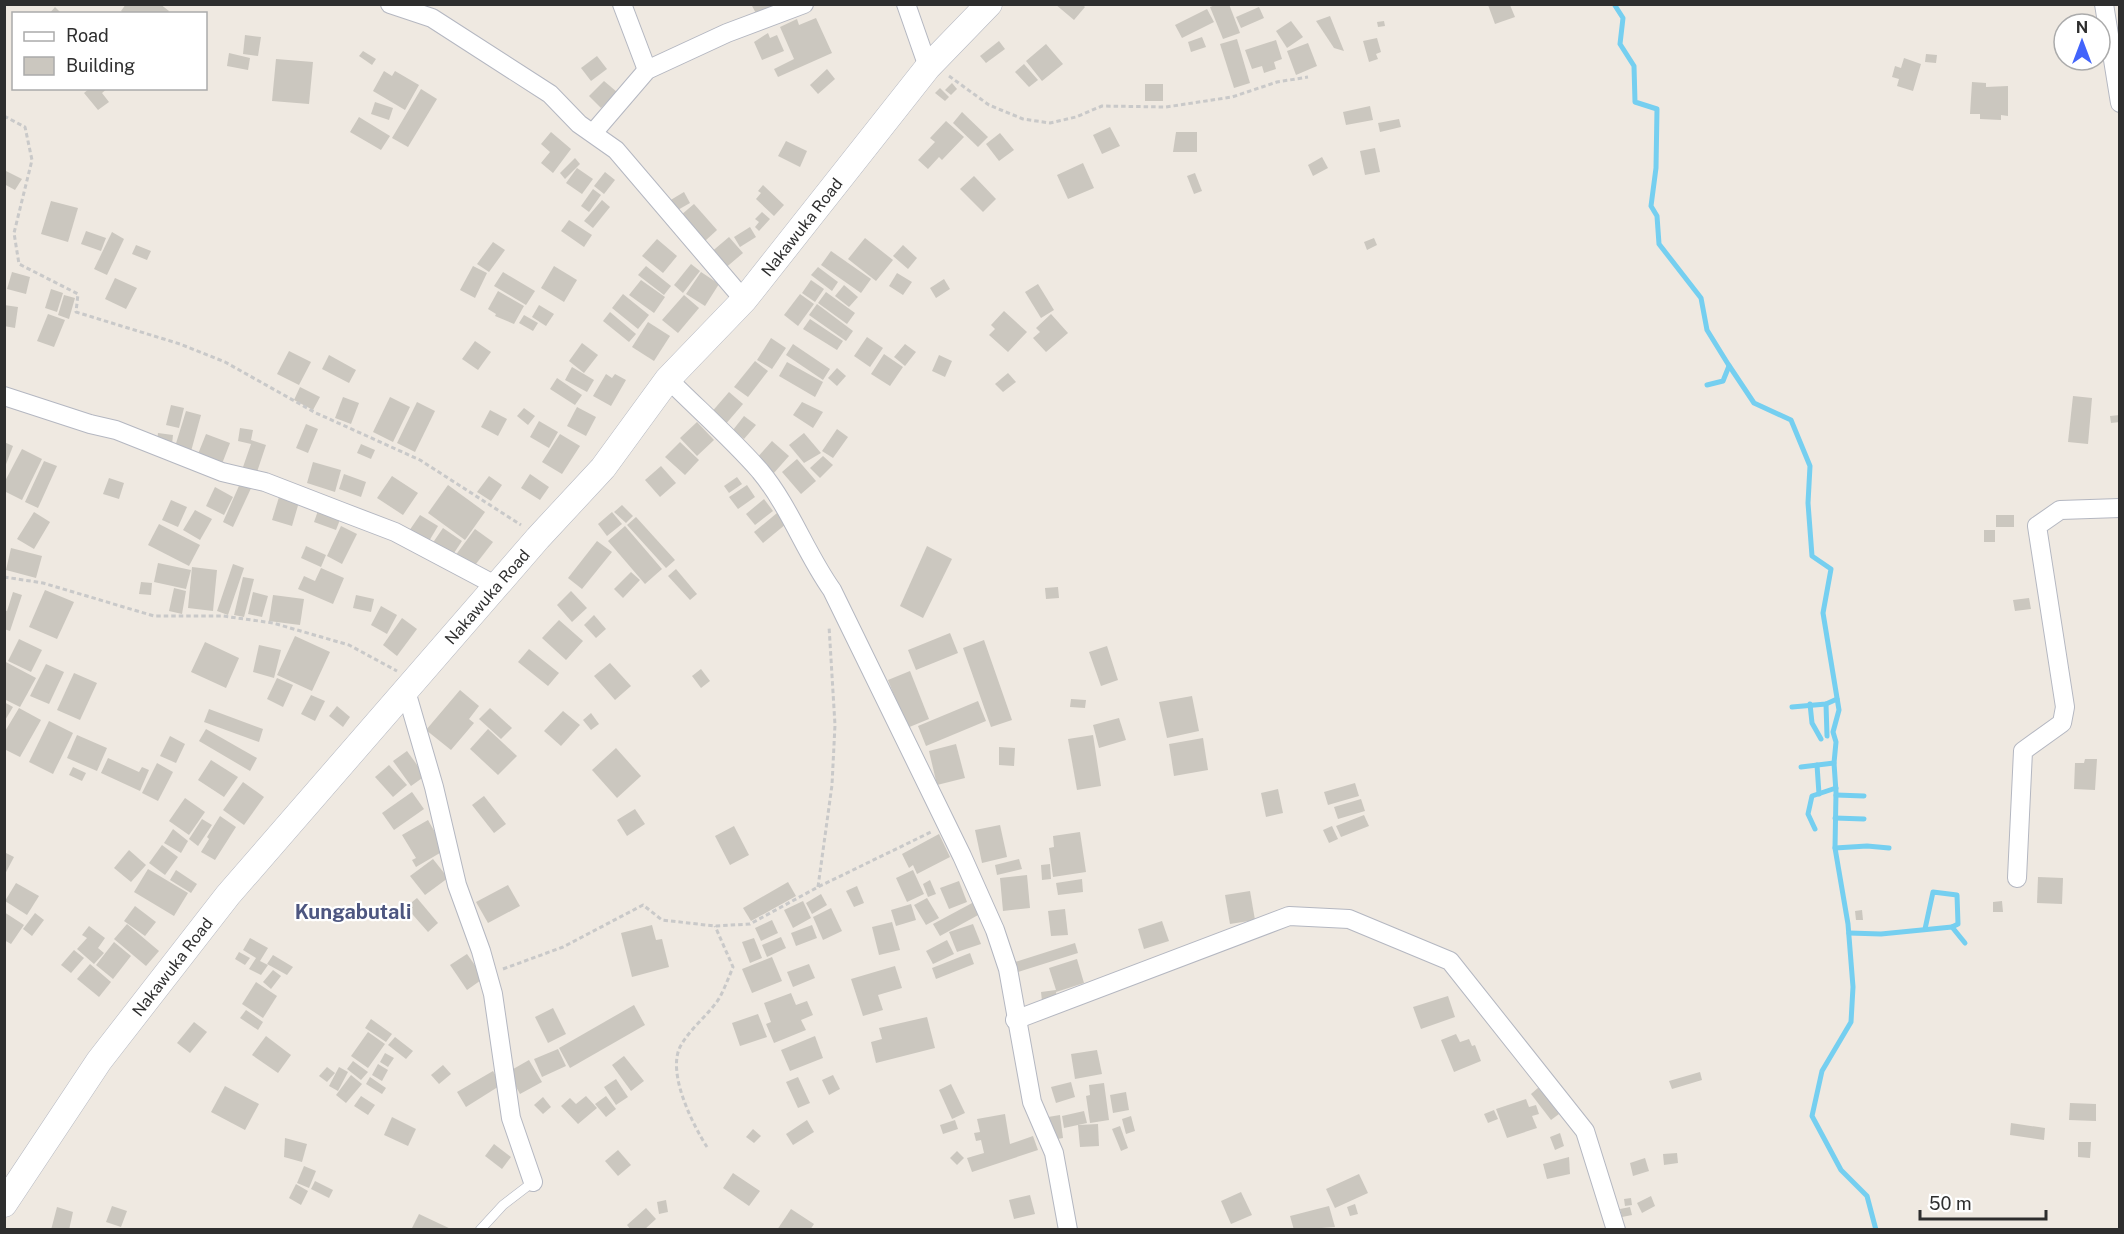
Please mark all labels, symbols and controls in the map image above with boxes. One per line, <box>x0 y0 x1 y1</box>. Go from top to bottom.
legend <box>12 12 207 90</box>
north arrow <box>2052 12 2112 72</box>
text: N <box>2076 18 2088 37</box>
text: Road <box>66 25 109 46</box>
text: Building <box>66 55 135 76</box>
street label: Nakawuka Road <box>757 175 846 280</box>
street label: Nakawuka Road <box>441 546 534 648</box>
district label: Kungabutali <box>295 900 411 924</box>
street label: Nakawuka Road <box>128 914 217 1020</box>
scale bar <box>1920 1183 2046 1221</box>
text: 50 m <box>1929 1193 1972 1214</box>

